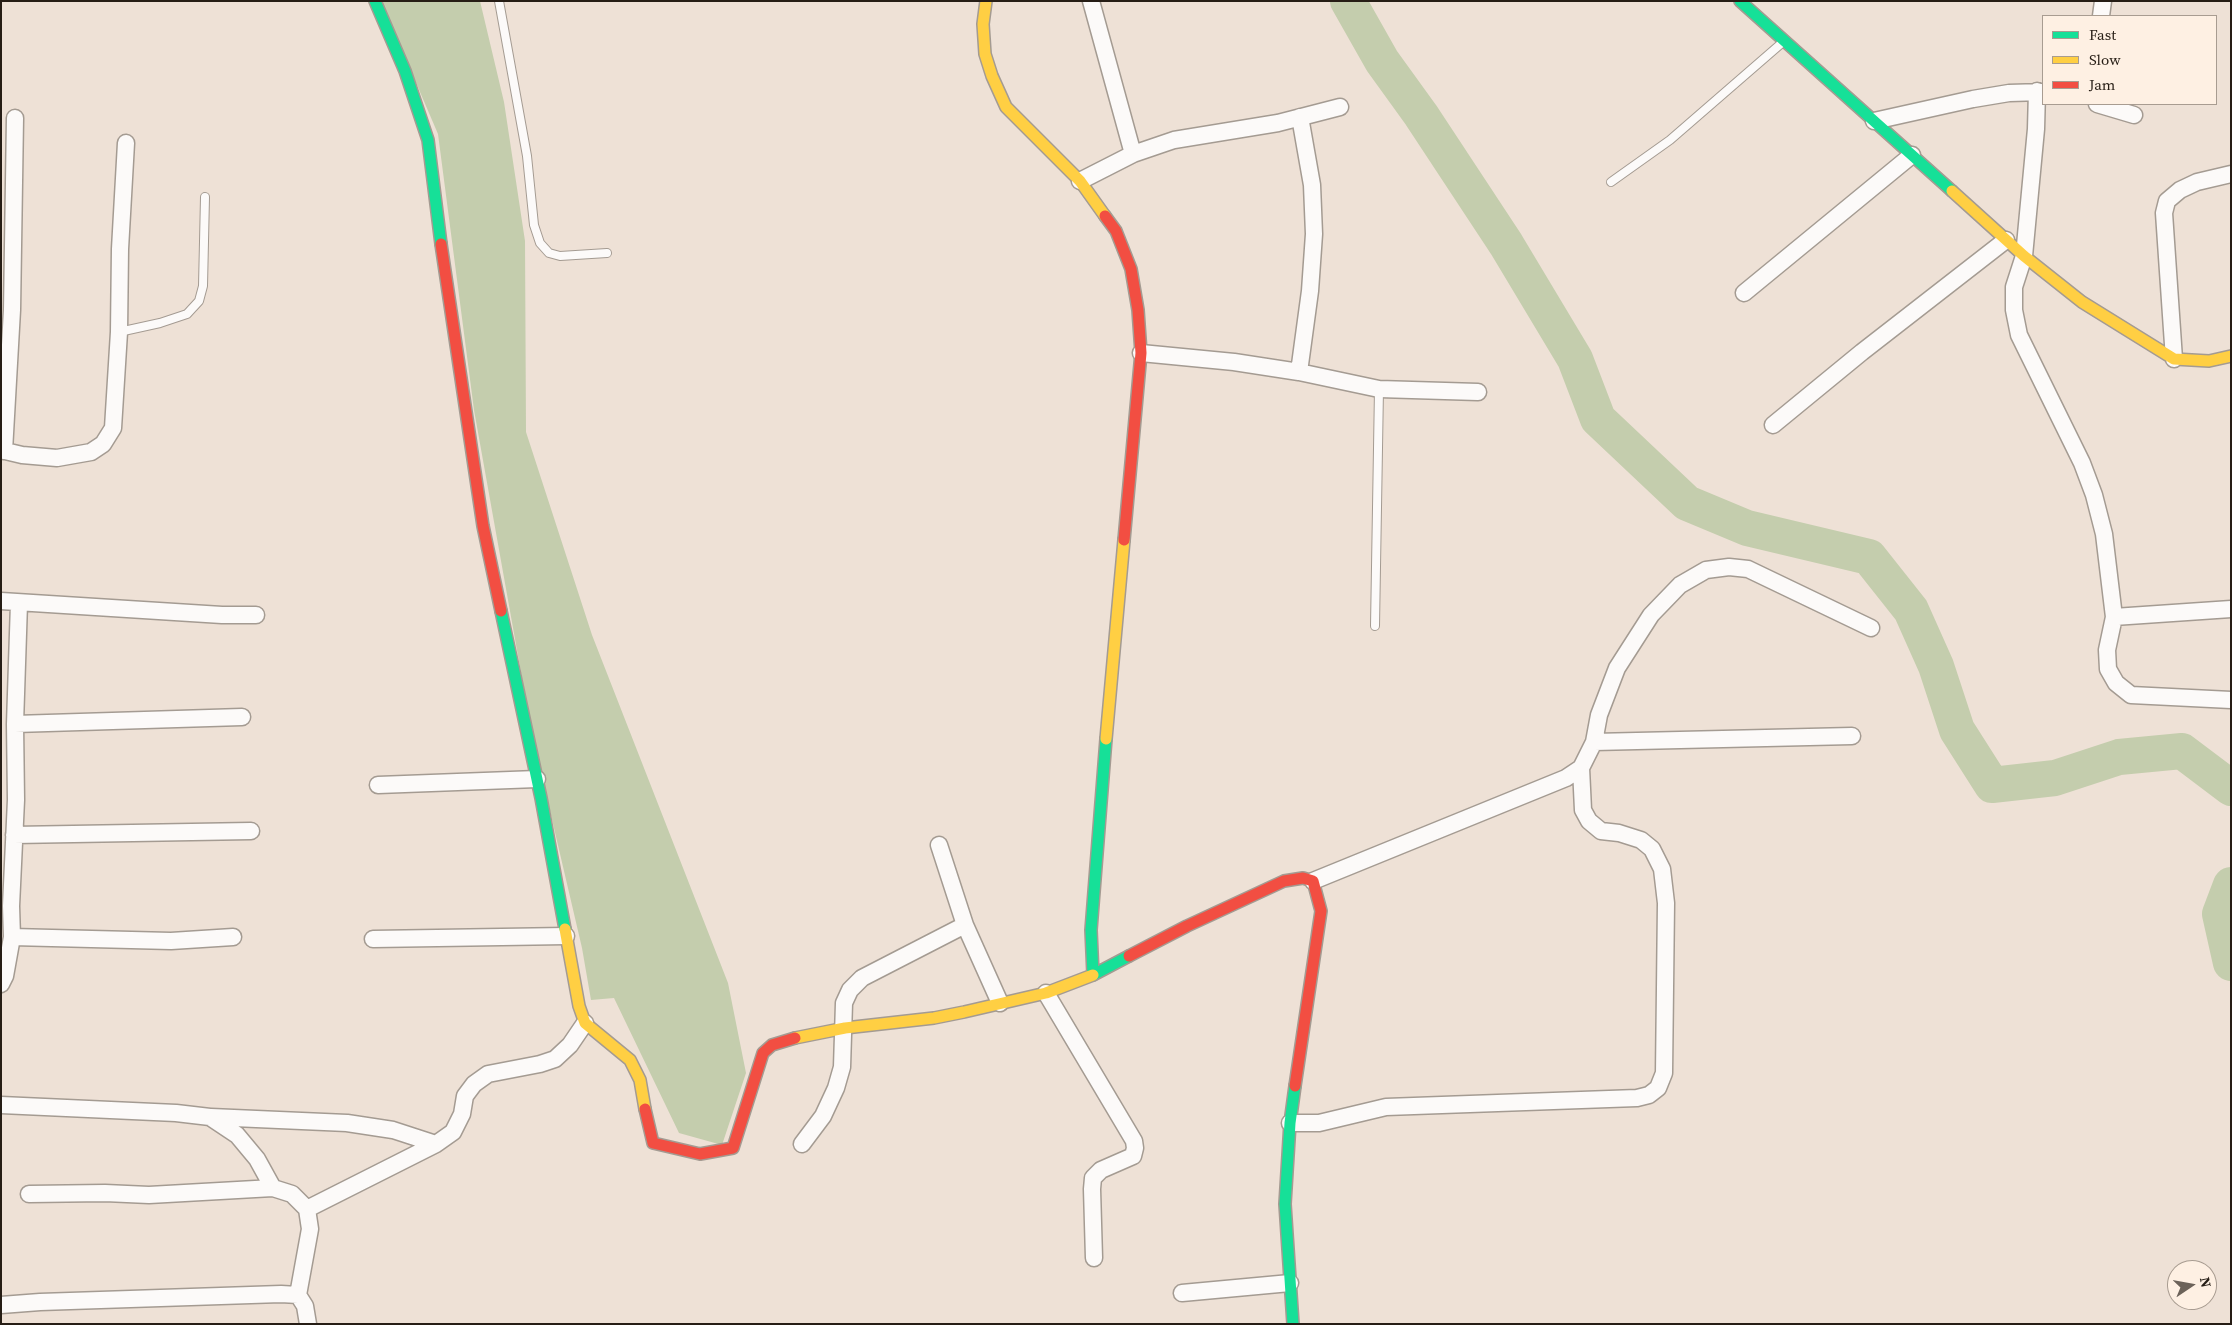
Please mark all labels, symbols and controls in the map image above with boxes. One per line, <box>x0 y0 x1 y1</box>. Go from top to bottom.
legend <box>2042 15 2217 105</box>
text: Fast <box>2089 24 2116 45</box>
text: Slow <box>2089 49 2121 70</box>
text: Jam <box>2089 74 2115 95</box>
north arrow <box>2167 1260 2217 1310</box>
text: N <box>2195 1275 2217 1289</box>

